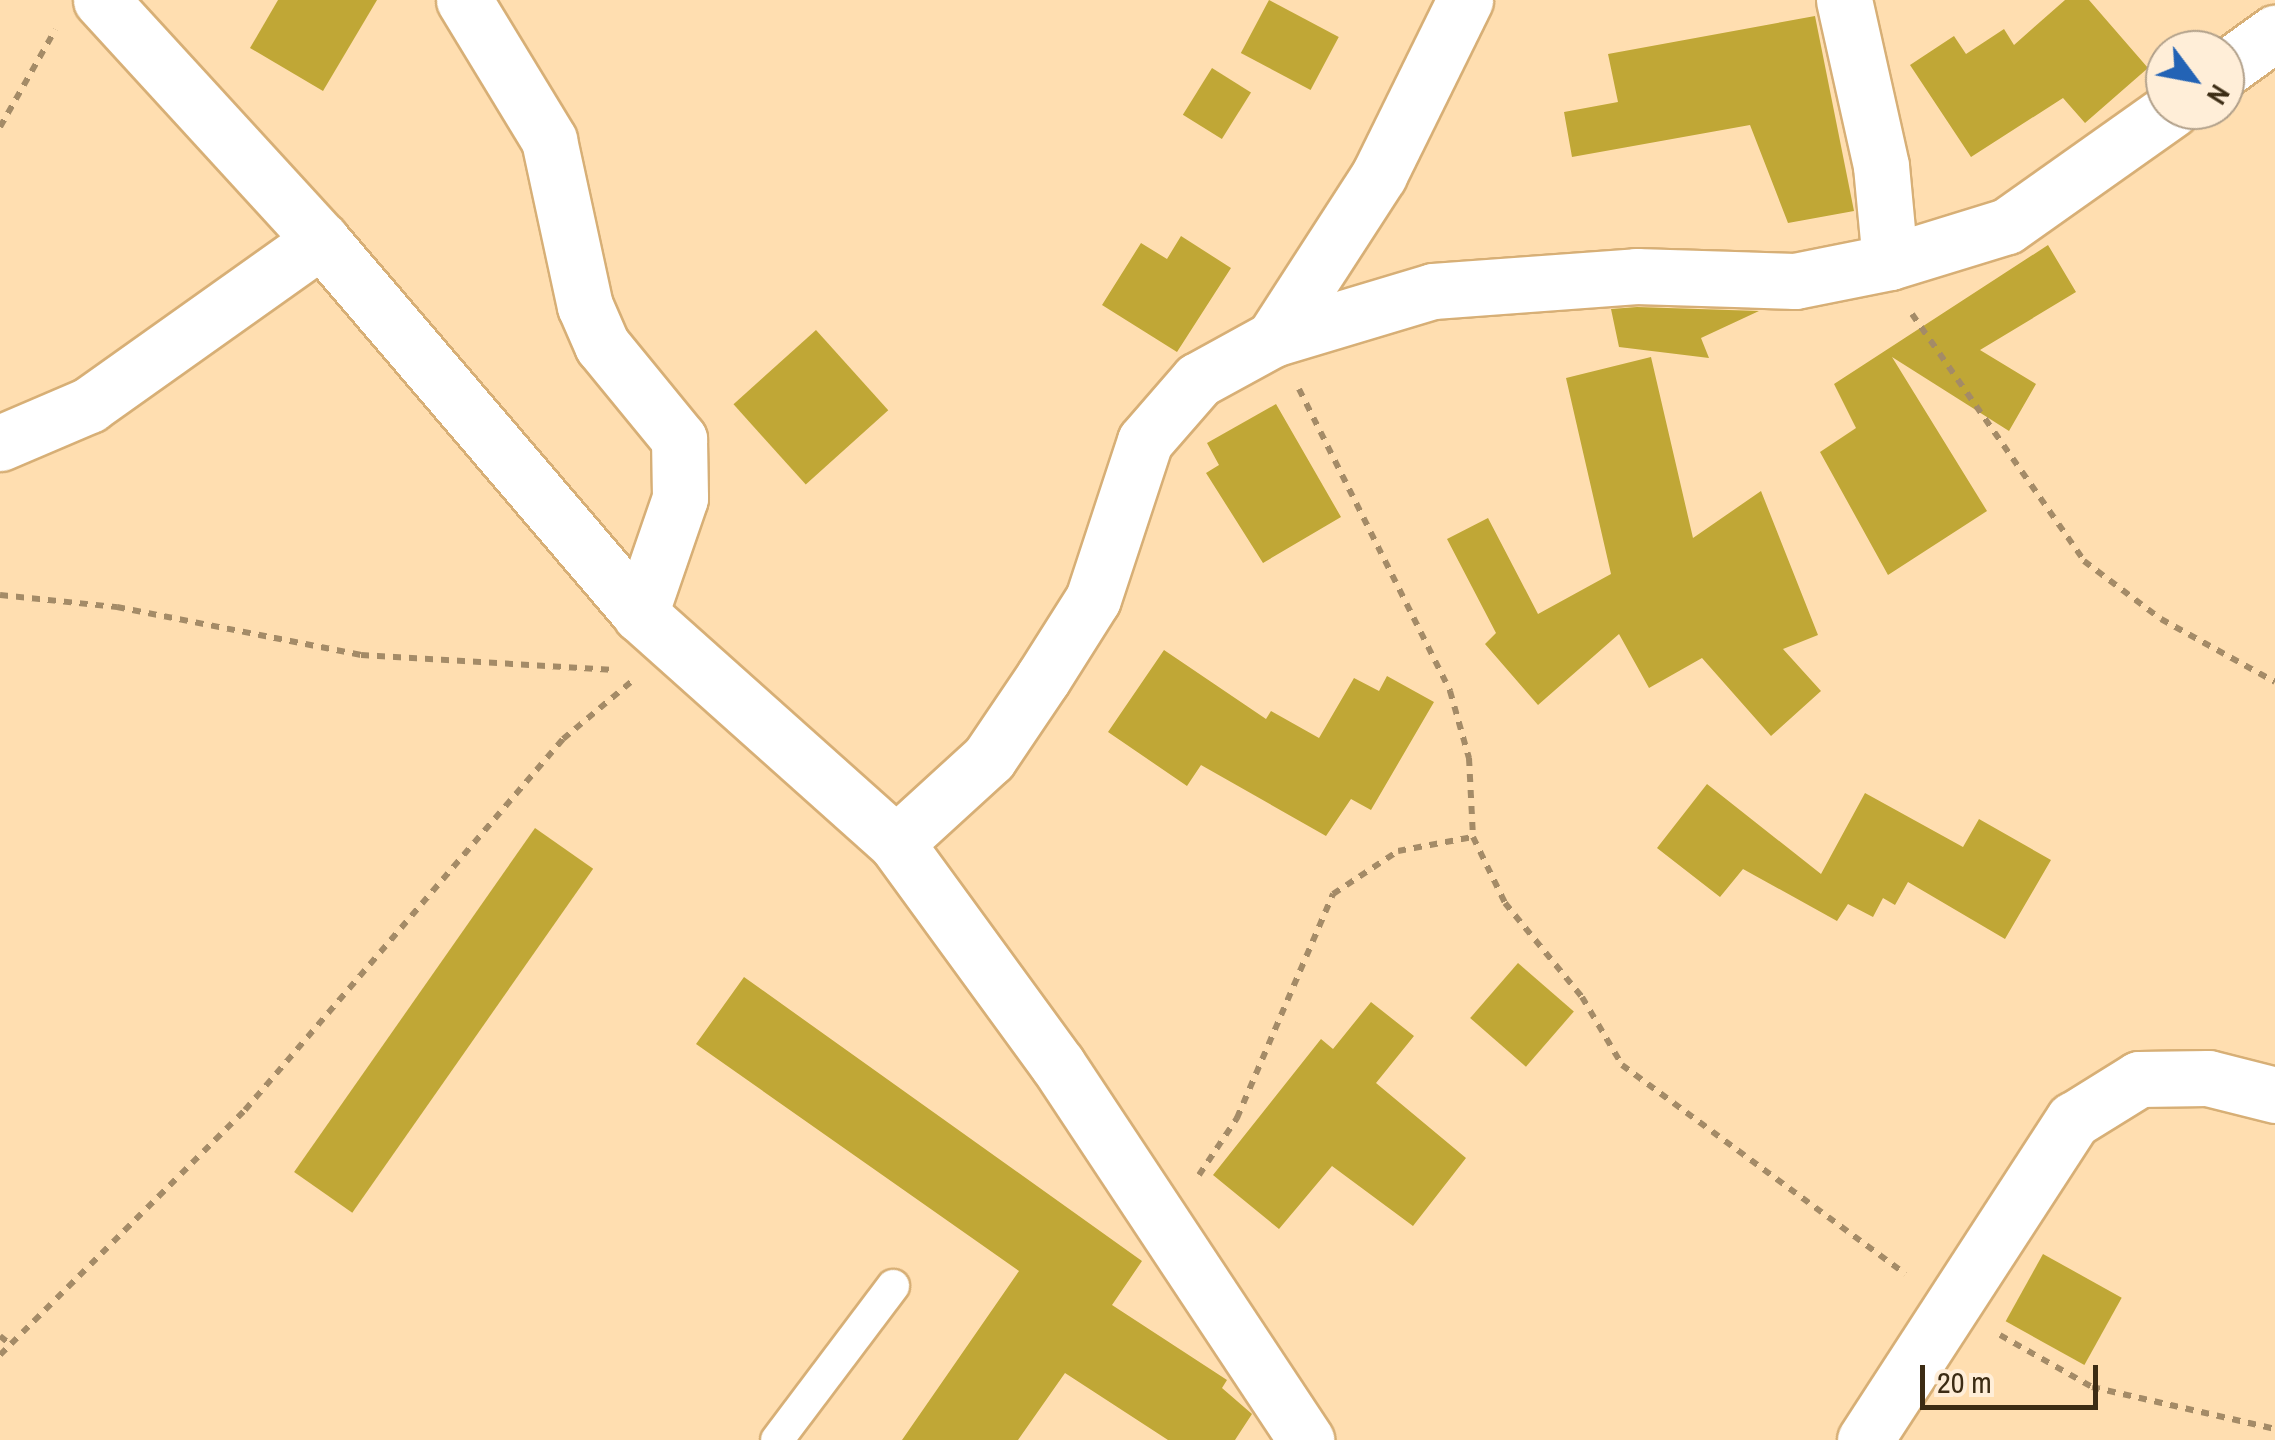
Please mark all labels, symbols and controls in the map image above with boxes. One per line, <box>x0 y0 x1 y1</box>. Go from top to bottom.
north arrow <box>2145 30 2245 130</box>
text: N <box>2198 78 2239 112</box>
scale bar <box>1925 1345 2102 1407</box>
text: 20 m <box>1937 1362 1992 1402</box>

